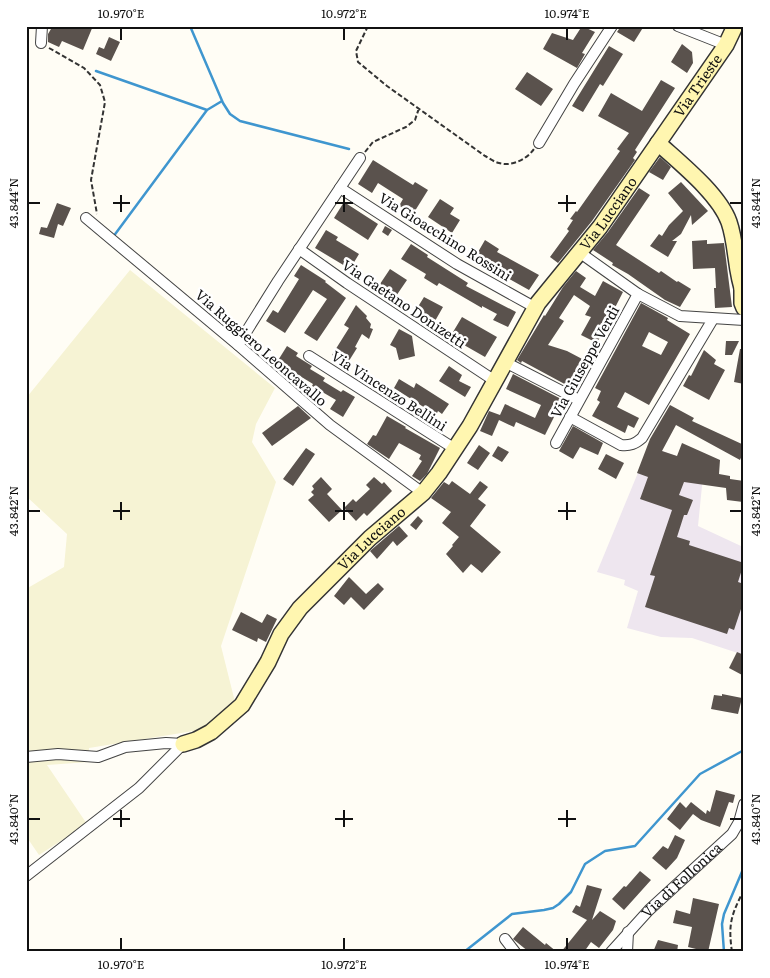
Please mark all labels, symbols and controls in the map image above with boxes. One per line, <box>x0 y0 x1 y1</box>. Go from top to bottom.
text: 10.970°E <box>98 4 145 22</box>
text: 10.972°E <box>321 4 367 22</box>
text: 10.974°E <box>544 4 590 22</box>
street label: Via Trieste <box>668 50 726 121</box>
street label: Via Lucciano <box>574 172 641 254</box>
text: 43.844°N <box>4 178 22 228</box>
text: 43.844°N <box>746 178 764 228</box>
street label: Via Gioacchino Rossini <box>375 187 516 285</box>
street label: Via Gaetano Donizetti <box>339 254 471 352</box>
street label: Via Ruggiero Leoncavallo <box>191 284 332 410</box>
street label: Via Giuseppe Verdi <box>545 301 623 421</box>
street label: Via Vincenzo Bellini <box>328 345 452 435</box>
text: 43.842°N <box>4 486 22 536</box>
text: 43.842°N <box>746 486 764 536</box>
street label: Via Lucciano <box>332 501 409 574</box>
text: 43.840°N <box>4 793 22 845</box>
text: 43.840°N <box>746 793 764 845</box>
street label: Via di Follonica <box>636 837 726 921</box>
text: 10.970°E <box>98 955 145 973</box>
text: 10.972°E <box>321 955 367 973</box>
text: 10.974°E <box>544 955 590 973</box>

